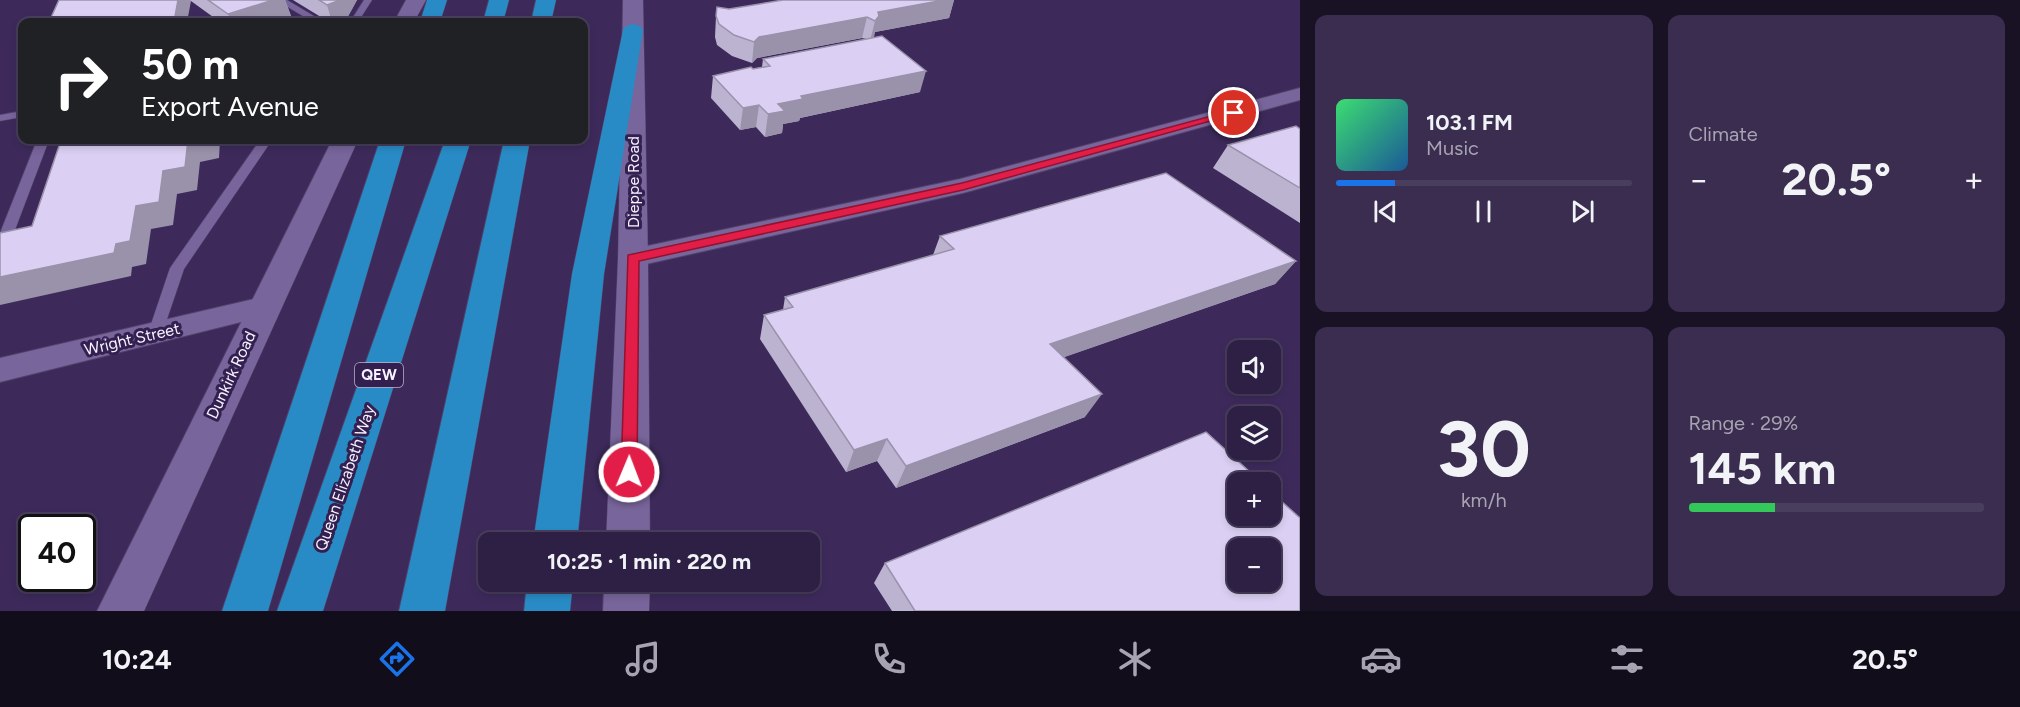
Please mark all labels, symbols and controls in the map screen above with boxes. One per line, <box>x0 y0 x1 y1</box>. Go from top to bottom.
text: 50 m <box>141 39 239 90</box>
icon: right <box>42 42 120 120</box>
pin <box>1208 87 1259 138</box>
text: Export Avenue <box>141 90 319 123</box>
icon: arrive <box>1217 96 1250 129</box>
text: 103.1 FM <box>1426 109 1513 136</box>
text: Climate <box>1689 122 1758 146</box>
street label: Dieppe Road <box>624 136 643 228</box>
text: Music <box>1426 136 1479 160</box>
text: 20.5° <box>1781 152 1891 206</box>
text: − <box>1689 160 1709 199</box>
text: + <box>1963 160 1984 199</box>
icon: previous <box>1369 195 1402 228</box>
icon: pause <box>1467 195 1500 228</box>
icon: next <box>1566 195 1599 228</box>
street label: Wright Street <box>82 319 182 359</box>
street label: Dunkirk Road <box>202 328 260 422</box>
map controls <box>1227 340 1281 592</box>
button: sound <box>1227 340 1281 394</box>
road number: QEW <box>355 363 403 387</box>
street label: Queen Elizabeth Way <box>311 402 379 553</box>
text: 30 <box>1437 402 1531 496</box>
button: layers <box>1227 406 1281 460</box>
text: Range · 29% <box>1689 411 1798 435</box>
position arrow <box>597 440 661 504</box>
text: 145 km <box>1689 441 1836 495</box>
button: + <box>1227 472 1281 526</box>
text: km/h <box>1461 488 1507 512</box>
speed limit sign: 40 <box>18 514 96 592</box>
button: − <box>1227 538 1281 592</box>
text: 10:25 · 1 min · 220 m <box>547 548 751 575</box>
icon: directions <box>376 638 418 680</box>
icon: music <box>622 638 664 680</box>
icon: phone <box>868 638 910 680</box>
icon: climate <box>1114 638 1156 680</box>
icon: car <box>1360 638 1402 680</box>
icon: filters <box>1606 638 1648 680</box>
text: 10:24 <box>102 643 172 676</box>
text: 20.5° <box>1852 643 1918 676</box>

